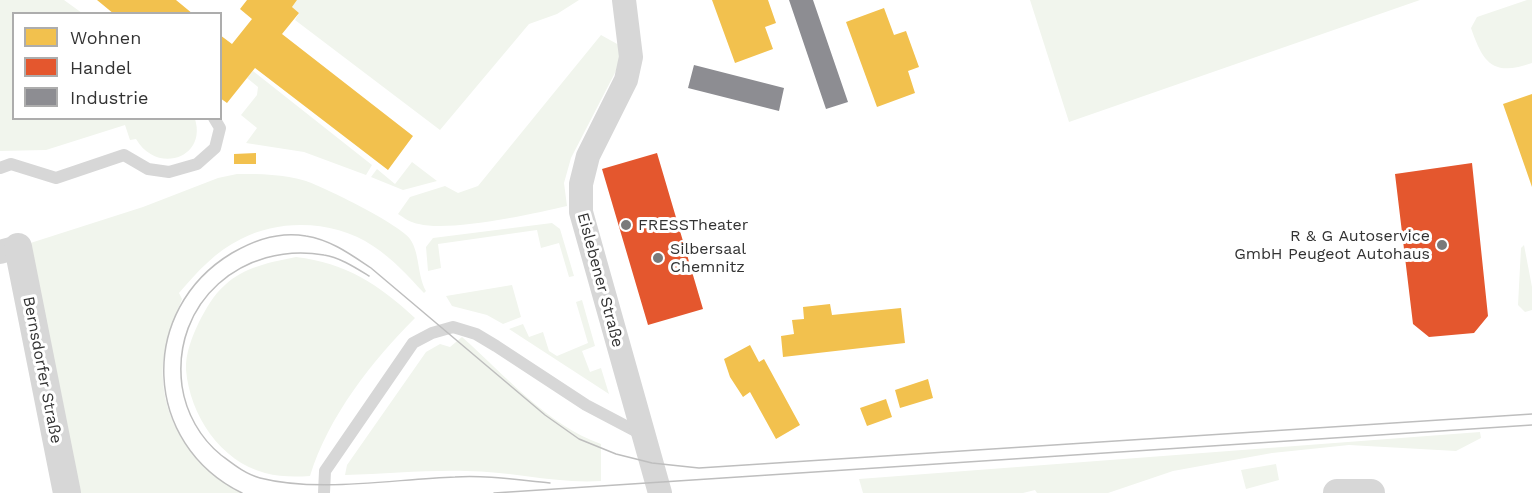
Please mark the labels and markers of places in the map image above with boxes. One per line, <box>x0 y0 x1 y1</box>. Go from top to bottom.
place label: FRESSTheater <box>638 215 748 235</box>
marker: FRESSTheater <box>619 218 633 232</box>
place label: R & G Autoservice GmbH Peugeot Autohaus <box>1234 226 1430 264</box>
marker: R & G Autoservice GmbH Peugeot Autohaus <box>1435 238 1449 252</box>
place label: Silbersaal Chemnitz <box>670 239 746 277</box>
marker: Silbersaal Chemnitz <box>651 251 665 265</box>

